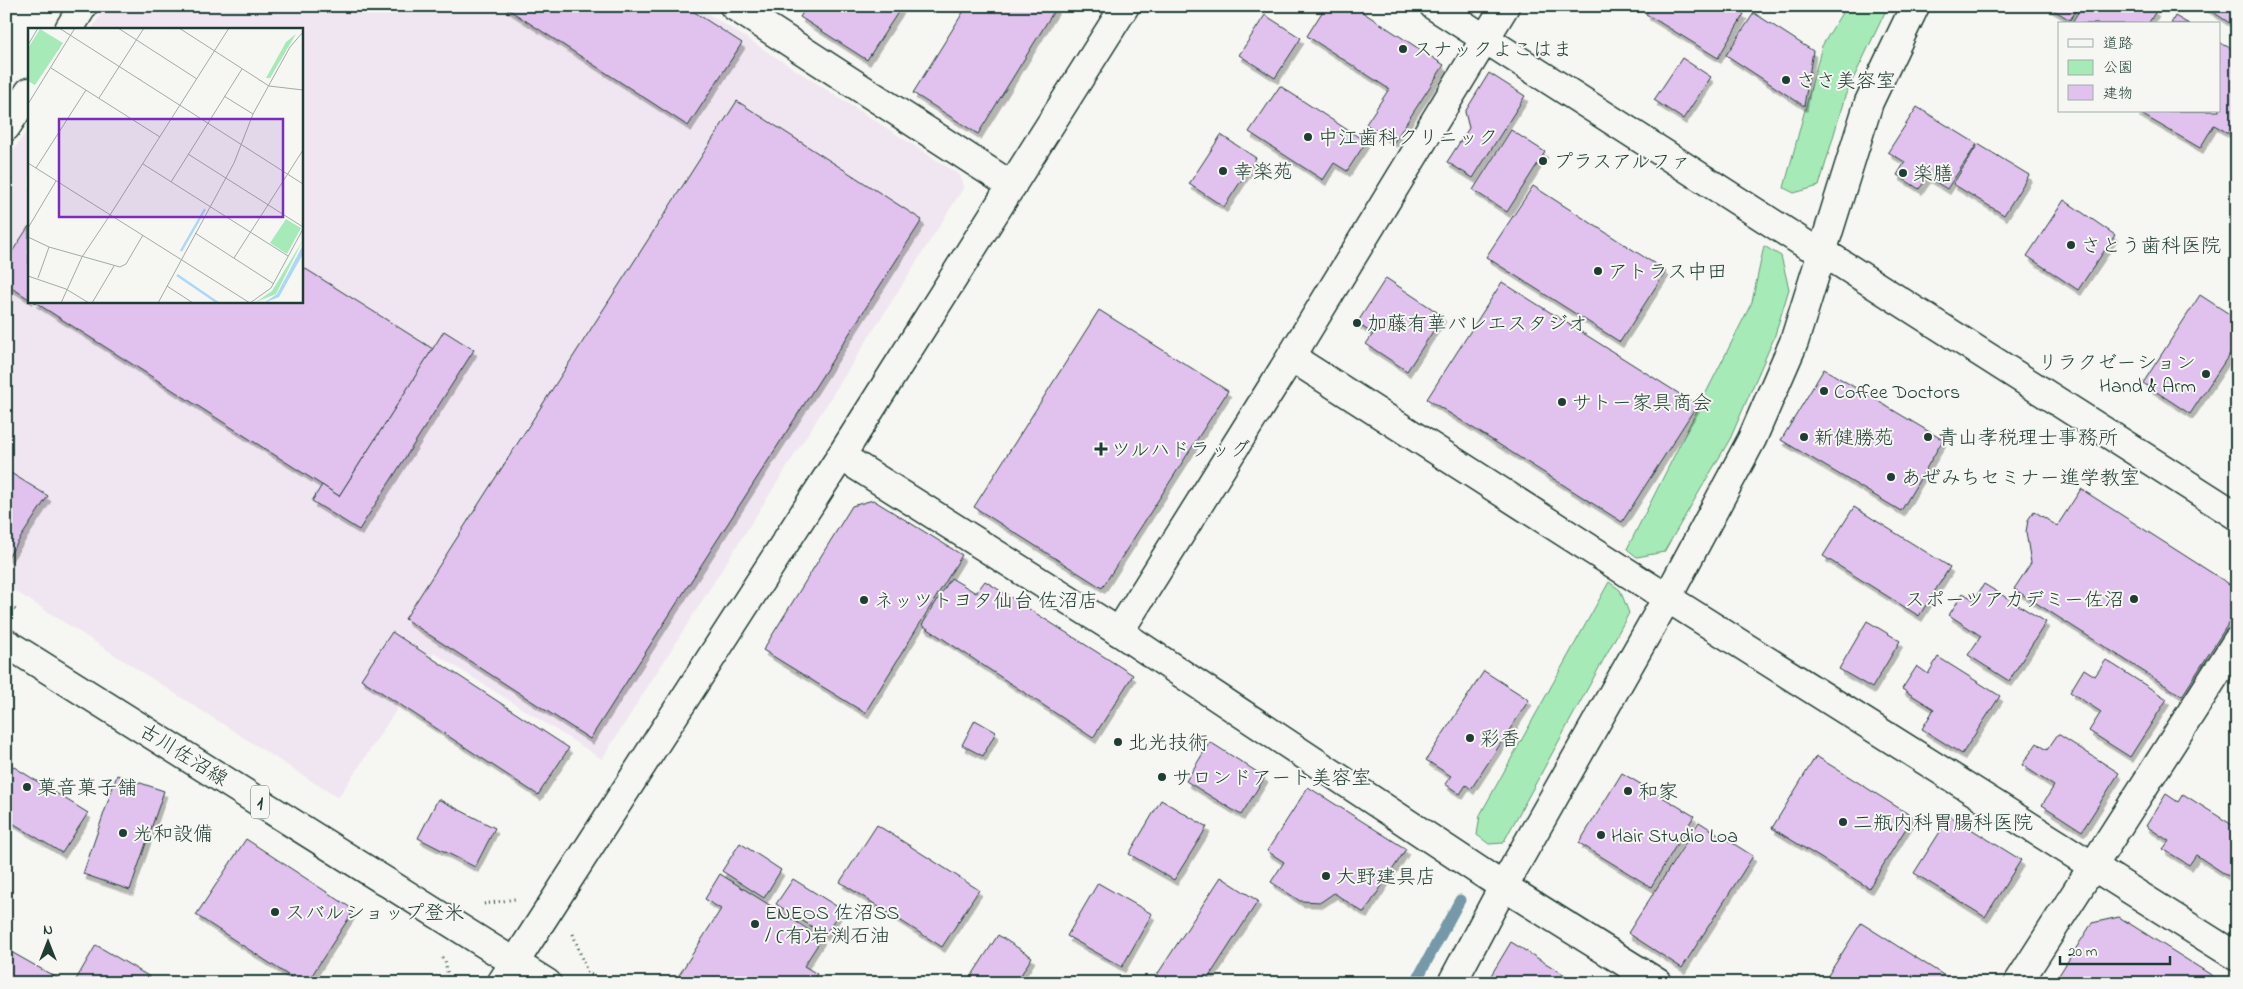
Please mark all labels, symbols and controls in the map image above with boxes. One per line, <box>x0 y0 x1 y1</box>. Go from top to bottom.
legend <box>2058 22 2220 112</box>
inset map <box>28 28 302 302</box>
text: 道路 <box>2103 33 2133 55</box>
place label: スナックよこはま <box>1413 37 1573 66</box>
marker: スナックよこはま <box>1397 43 1409 55</box>
text: 公園 <box>2103 57 2133 79</box>
place label: ささ美容室 <box>1796 68 1896 97</box>
marker: ささ美容室 <box>1780 74 1792 86</box>
text: 建物 <box>2103 83 2133 105</box>
place label: 中江歯科クリニック <box>1318 125 1498 154</box>
marker: 中江歯科クリニック <box>1302 131 1314 143</box>
place label: プラスアルファ <box>1553 149 1691 178</box>
marker: プラスアルファ <box>1537 155 1549 167</box>
place label: 幸楽苑 <box>1233 159 1293 188</box>
place label: 楽膳 <box>1913 161 1953 190</box>
marker: 幸楽苑 <box>1217 165 1229 177</box>
marker: 楽膳 <box>1897 167 1909 179</box>
place label: さとう歯科医院 <box>2081 233 2221 262</box>
marker: さとう歯科医院 <box>2065 239 2077 251</box>
place label: アトラス中田 <box>1608 259 1727 288</box>
marker: アトラス中田 <box>1592 265 1604 277</box>
place label: 加藤有華バレエスタジオ <box>1367 311 1587 340</box>
marker: 加藤有華バレエスタジオ <box>1351 317 1363 329</box>
place label: リラクゼーション Hand & Arm <box>2038 350 2196 402</box>
marker: リラクゼーション Hand & Arm <box>2200 368 2212 380</box>
place label: Coffee Doctors <box>1834 379 1960 408</box>
marker: Coffee Doctors <box>1818 385 1830 397</box>
place label: サトー家具商会 <box>1572 390 1712 419</box>
marker: サトー家具商会 <box>1556 396 1568 408</box>
place label: 新健勝苑 <box>1814 425 1894 454</box>
place label: 青山孝税理士事務所 <box>1938 425 2118 454</box>
marker: 新健勝苑 <box>1798 431 1810 443</box>
marker: 青山孝税理士事務所 <box>1922 431 1934 443</box>
place label: ツルハドラッグ <box>1111 437 1250 466</box>
marker: ツルハドラッグ <box>1095 443 1107 455</box>
place label: あぜみちセミナー進学教室 <box>1901 465 2140 494</box>
marker: あぜみちセミナー進学教室 <box>1885 471 1897 483</box>
place label: スポーツアカデミー佐沼 <box>1905 587 2124 616</box>
place label: ネッツトヨタ仙台 佐沼店 <box>874 588 1098 617</box>
marker: スポーツアカデミー佐沼 <box>2128 593 2140 605</box>
marker: ネッツトヨタ仙台 佐沼店 <box>858 594 870 606</box>
street label: 古川佐沼線 <box>133 717 233 795</box>
place label: 彩香 <box>1480 726 1520 755</box>
place label: 北光技術 <box>1128 730 1208 759</box>
marker: 彩香 <box>1464 732 1476 744</box>
marker: 北光技術 <box>1112 736 1124 748</box>
place label: サロンドアート美容室 <box>1172 765 1371 794</box>
marker: サロンドアート美容室 <box>1156 771 1168 783</box>
place label: 菓音菓子舗 <box>37 775 137 804</box>
place label: 和家 <box>1638 779 1678 808</box>
marker: 菓音菓子舗 <box>21 781 33 793</box>
marker: 和家 <box>1622 785 1634 797</box>
road number: 1 <box>251 786 269 819</box>
place label: 二瓶内科胃腸科医院 <box>1853 810 2033 839</box>
marker: 二瓶内科胃腸科医院 <box>1837 816 1849 828</box>
place label: 光和設備 <box>133 821 213 850</box>
place label: Hair Studio Loa <box>1611 823 1738 852</box>
marker: 光和設備 <box>117 827 129 839</box>
marker: Hair Studio Loa <box>1595 829 1607 841</box>
place label: 大野建具店 <box>1336 864 1436 893</box>
marker: 大野建具店 <box>1320 870 1332 882</box>
place label: スバルショップ登米 <box>285 900 464 929</box>
place label: ENEOS 佐沼SS / (有)岩渕石油 <box>765 900 900 952</box>
marker: スバルショップ登米 <box>269 906 281 918</box>
north arrow <box>22 916 72 966</box>
marker: ENEOS 佐沼SS / (有)岩渕石油 <box>749 918 761 930</box>
text: N <box>43 920 53 941</box>
scale bar <box>2060 934 2170 966</box>
text: 20 m <box>2068 941 2098 963</box>

